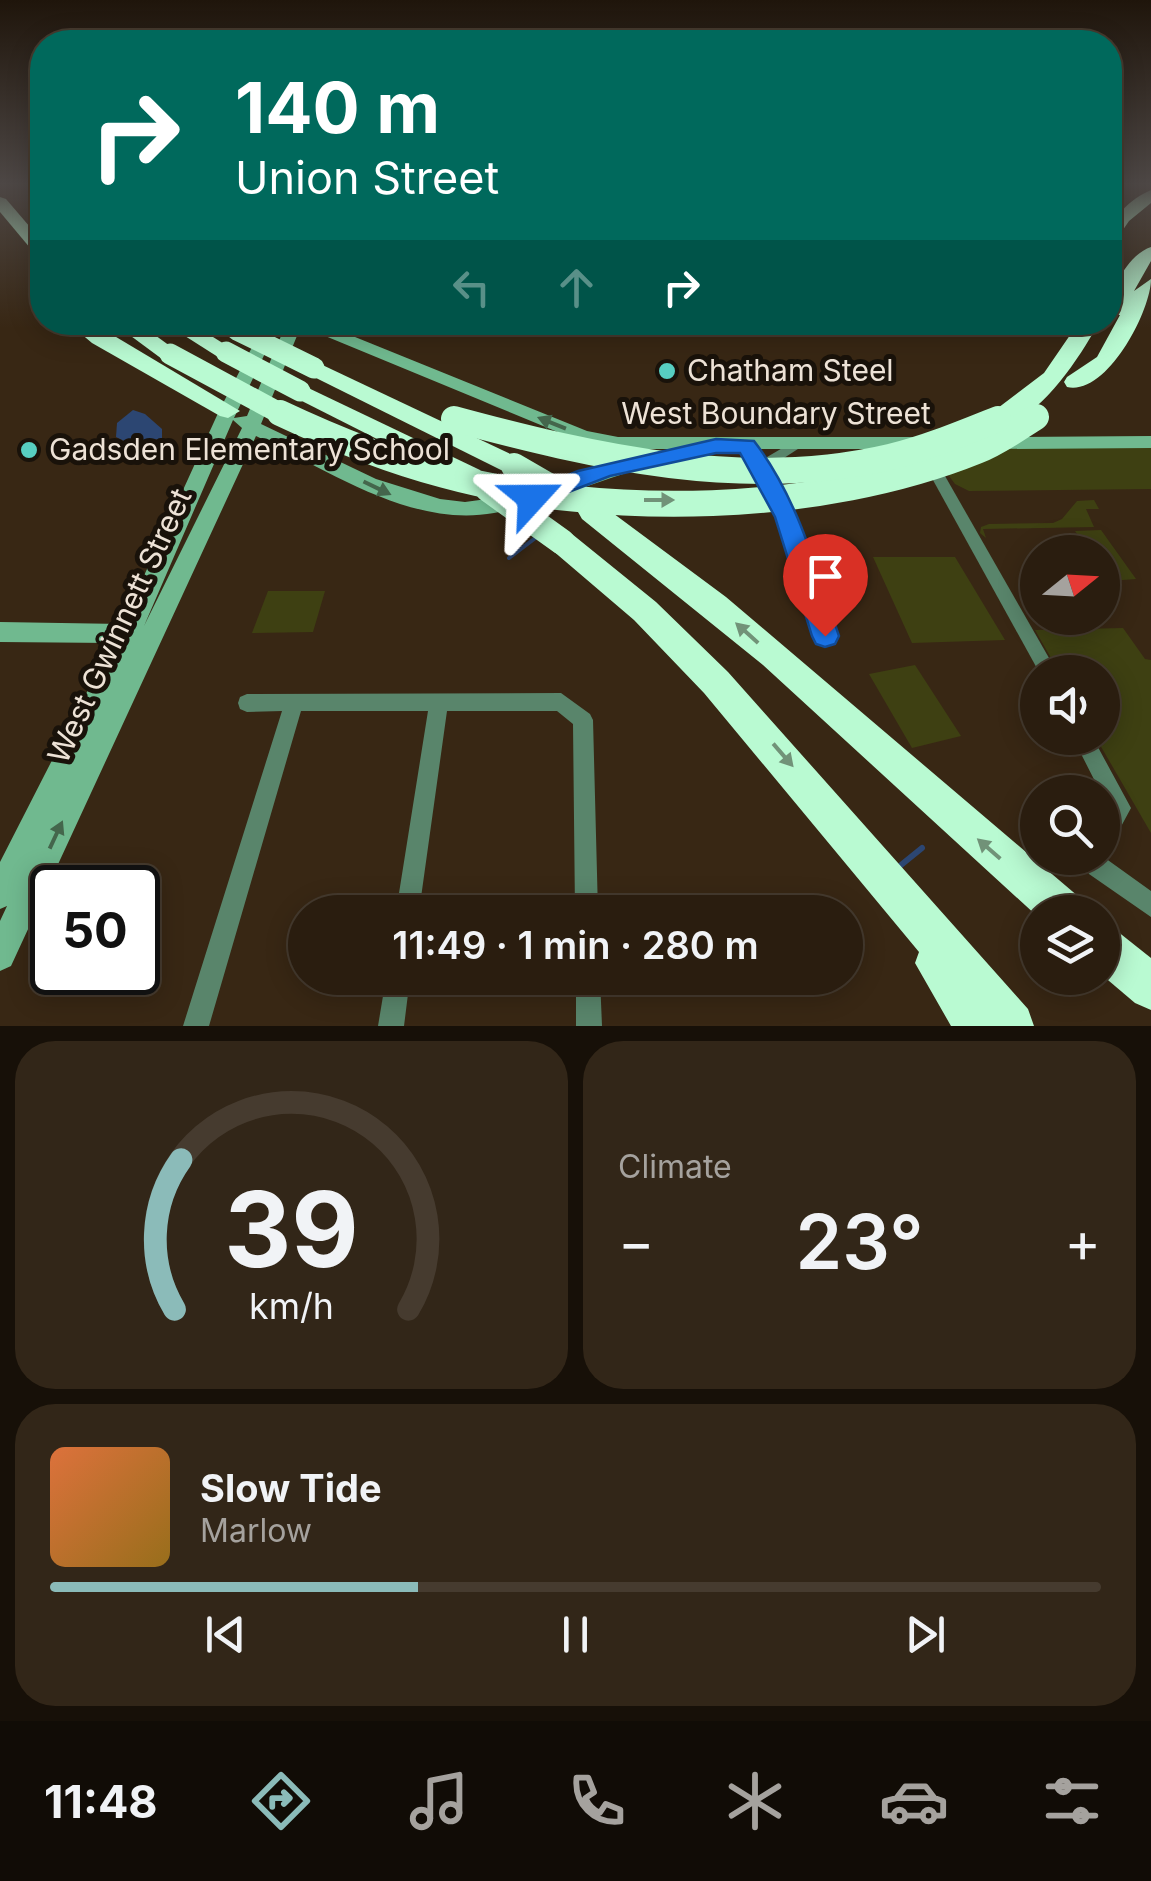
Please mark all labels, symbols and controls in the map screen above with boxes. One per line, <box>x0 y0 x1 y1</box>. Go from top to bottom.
text: 140 m <box>235 65 440 150</box>
icon: right <box>70 70 200 200</box>
text: Union Street <box>235 150 499 205</box>
icon: left <box>444 260 499 315</box>
icon: ahead <box>549 260 604 315</box>
icon: right <box>654 260 709 315</box>
place label: Chatham Steel <box>687 352 894 388</box>
marker: Chatham Steel <box>656 360 678 382</box>
street label: West Boundary Street <box>621 395 931 431</box>
one-way arrow <box>536 415 566 431</box>
place label: Gadsden Elementary School <box>49 431 450 467</box>
marker: Gadsden Elementary School <box>18 439 40 461</box>
position arrow <box>480 446 584 550</box>
one-way arrow <box>362 479 391 496</box>
street label: West Gwinnett Street <box>40 482 199 769</box>
one-way arrow <box>644 492 676 508</box>
pin <box>783 534 868 637</box>
north arrow <box>1020 535 1120 635</box>
map controls <box>1020 535 1120 995</box>
icon: arrive <box>798 549 853 604</box>
one-way arrow <box>735 622 759 645</box>
button: sound <box>1020 655 1120 755</box>
one-way arrow <box>771 742 793 767</box>
button: search <box>1020 775 1120 875</box>
one-way arrow <box>48 820 65 849</box>
one-way arrow <box>977 839 1002 861</box>
speed limit sign: 50 <box>30 865 160 995</box>
button: layers <box>1020 895 1120 995</box>
text: 11:49 · 1 min · 280 m <box>392 922 759 968</box>
text: Climate <box>618 1147 732 1186</box>
text: 39 <box>224 1166 359 1292</box>
text: 23° <box>795 1196 924 1287</box>
text: − <box>618 1209 654 1275</box>
text: + <box>1065 1209 1101 1275</box>
text: km/h <box>249 1284 334 1328</box>
text: Slow Tide <box>200 1465 382 1511</box>
text: Marlow <box>200 1511 312 1550</box>
icon: previous <box>198 1607 253 1662</box>
icon: pause <box>548 1607 603 1662</box>
icon: next <box>898 1607 953 1662</box>
icon: directions <box>246 1766 316 1836</box>
icon: music <box>404 1766 474 1836</box>
icon: phone <box>562 1766 632 1836</box>
icon: climate <box>720 1766 790 1836</box>
icon: car <box>879 1766 949 1836</box>
icon: filters <box>1037 1766 1107 1836</box>
text: 11:48 <box>44 1774 158 1829</box>

